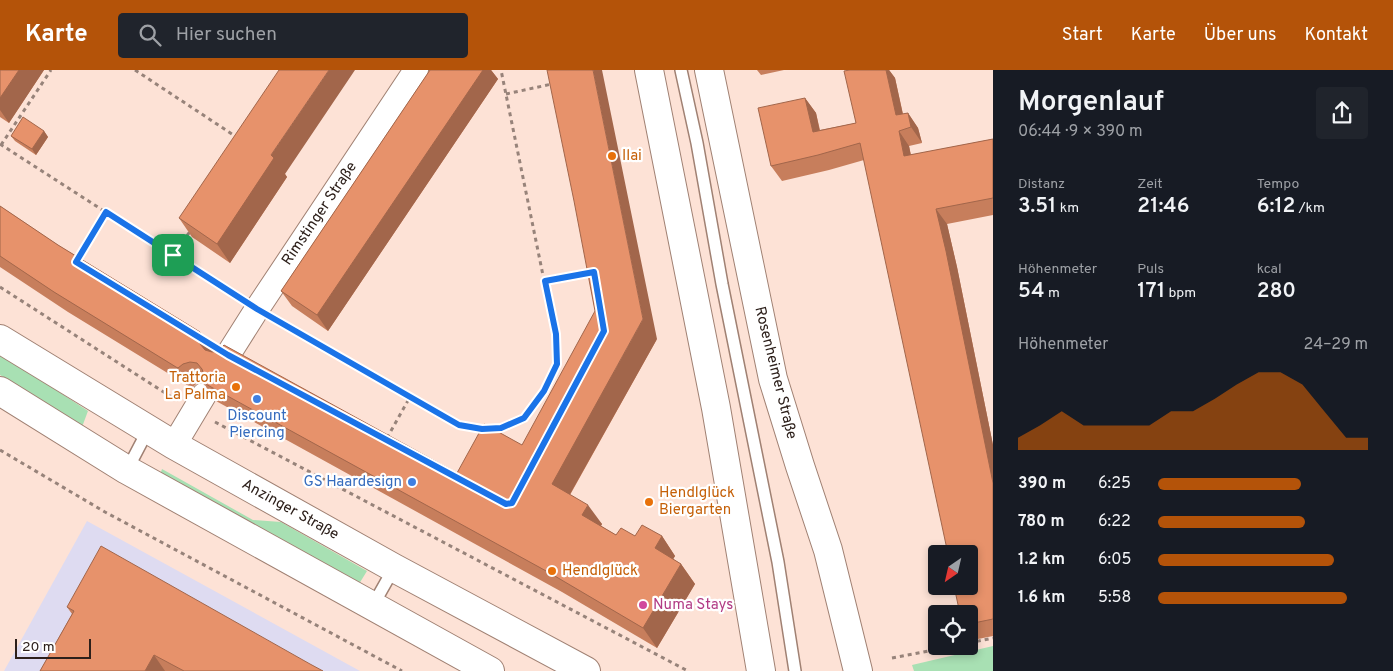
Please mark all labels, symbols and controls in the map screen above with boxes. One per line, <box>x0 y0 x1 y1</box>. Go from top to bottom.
search box <box>118 13 468 58</box>
text: Karte <box>25 20 88 50</box>
icon: search <box>136 21 164 49</box>
text: Hier suchen <box>176 23 277 47</box>
text: Start <box>1062 24 1103 47</box>
text: Karte <box>1131 24 1176 47</box>
text: Über uns <box>1204 24 1276 47</box>
text: Kontakt <box>1304 24 1368 47</box>
text: Morgenlauf <box>1018 85 1164 121</box>
button: share <box>1316 87 1368 139</box>
text: 06:44 · 9 × 390 m <box>1018 122 1143 142</box>
place label: Ilai <box>622 147 642 166</box>
marker: Ilai <box>606 150 618 162</box>
street label: Rimstinger Straße <box>278 159 362 269</box>
text: Distanz <box>1018 176 1065 193</box>
text: Zeit <box>1137 176 1163 193</box>
text: Tempo <box>1257 176 1299 193</box>
text: 3.51 <box>1018 193 1056 220</box>
text: 21:46 <box>1137 193 1189 220</box>
text: 6:12 <box>1257 193 1295 220</box>
text: km <box>1056 200 1079 217</box>
text: /km <box>1295 200 1325 217</box>
pin <box>152 234 194 276</box>
icon: arrive <box>159 241 187 269</box>
text: Höhenmeter <box>1018 261 1097 278</box>
text: Puls <box>1137 261 1164 278</box>
text: kcal <box>1257 261 1282 278</box>
text: 54 <box>1018 278 1045 305</box>
text: 171 <box>1137 278 1165 305</box>
text: 280 <box>1257 278 1296 305</box>
text: m <box>1045 285 1060 302</box>
text: bpm <box>1165 285 1196 302</box>
street label: Rosenheimer Straße <box>749 305 801 441</box>
text: Höhenmeter <box>1018 335 1108 355</box>
text: 24–29 m <box>1304 335 1368 355</box>
place label: Trattoria La Palma <box>165 369 226 405</box>
marker: Trattoria La Palma <box>230 381 242 393</box>
marker: Discount Piercing <box>251 393 263 405</box>
place label: Discount Piercing <box>227 407 287 443</box>
place label: GS Haardesign <box>304 473 402 492</box>
text: 390 m <box>1018 474 1066 494</box>
text: 6:25 <box>1098 474 1131 494</box>
street label: Anzinger Straße <box>238 475 342 545</box>
marker: GS Haardesign <box>406 476 418 488</box>
place label: Hendlglück Biergarten <box>659 484 735 520</box>
marker: Hendlglück Biergarten <box>643 496 655 508</box>
text: 780 m <box>1018 512 1064 532</box>
text: 6:22 <box>1098 512 1131 532</box>
north arrow <box>928 545 978 595</box>
map controls <box>928 545 978 655</box>
text: 1.2 km <box>1018 550 1065 570</box>
text: 6:05 <box>1098 550 1131 570</box>
place label: Hendlglück <box>562 562 638 581</box>
marker: Hendlglück <box>546 565 558 577</box>
text: 1.6 km <box>1018 588 1065 608</box>
text: 5:58 <box>1098 588 1131 608</box>
place label: Numa Stays <box>653 596 733 615</box>
marker: Numa Stays <box>637 599 649 611</box>
button: locate <box>928 605 978 655</box>
scale bar <box>15 636 91 659</box>
text: 20 m <box>22 639 55 656</box>

